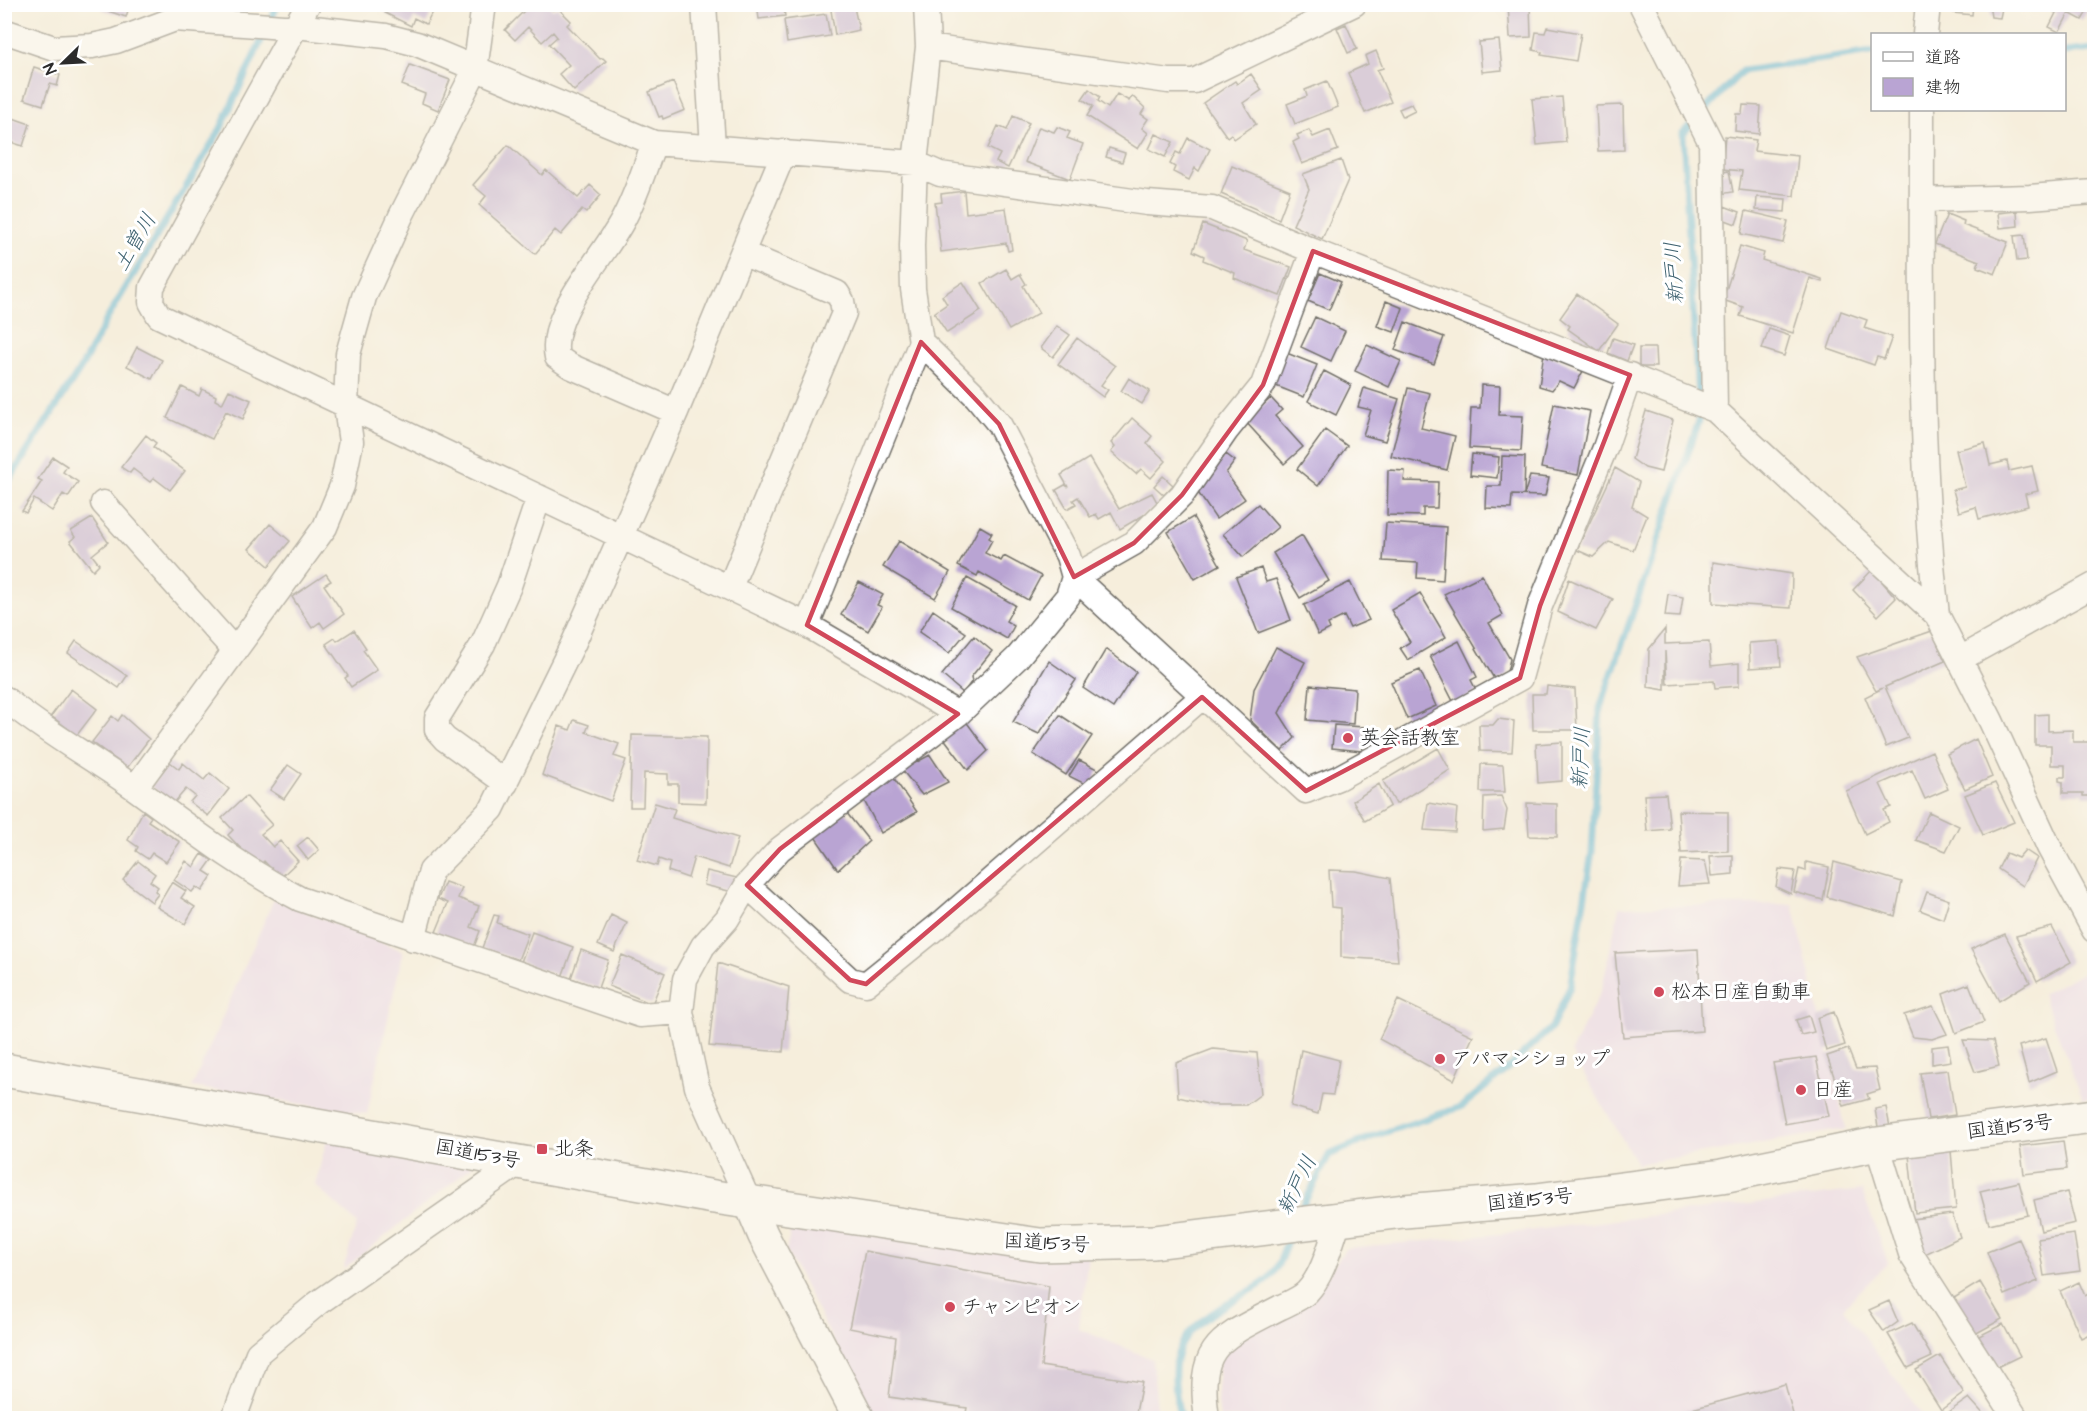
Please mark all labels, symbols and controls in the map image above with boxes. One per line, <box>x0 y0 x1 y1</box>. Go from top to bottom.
north arrow <box>33 33 93 93</box>
legend <box>1871 33 2066 111</box>
text: 道路 <box>1925 45 1961 70</box>
text: N <box>38 60 62 78</box>
text: 建物 <box>1925 75 1961 100</box>
water label: 土曽川 <box>107 207 163 277</box>
water label: 新戸川 <box>1658 241 1690 305</box>
place label: 英会話教室 <box>1360 724 1460 752</box>
water label: 新戸川 <box>1565 726 1597 790</box>
marker: 英会話教室 <box>1341 731 1355 745</box>
place label: 松本日産自動車 <box>1671 978 1811 1006</box>
marker: 松本日産自動車 <box>1652 985 1666 999</box>
place label: アパマンショップ <box>1452 1045 1610 1073</box>
marker: アパマンショップ <box>1433 1052 1447 1066</box>
place label: 日産 <box>1813 1076 1853 1104</box>
marker: 日産 <box>1794 1083 1808 1097</box>
street label: 国道153号 <box>1965 1108 2055 1146</box>
street label: 国道153号 <box>433 1133 523 1175</box>
place label: 北条 <box>554 1135 594 1163</box>
marker: 北条 <box>535 1142 549 1156</box>
water label: 新戸川 <box>1270 1150 1324 1220</box>
street label: 国道153号 <box>1485 1182 1575 1218</box>
street label: 国道153号 <box>1003 1227 1091 1259</box>
place label: チャンピオン <box>962 1293 1082 1321</box>
marker: チャンピオン <box>943 1300 957 1314</box>

